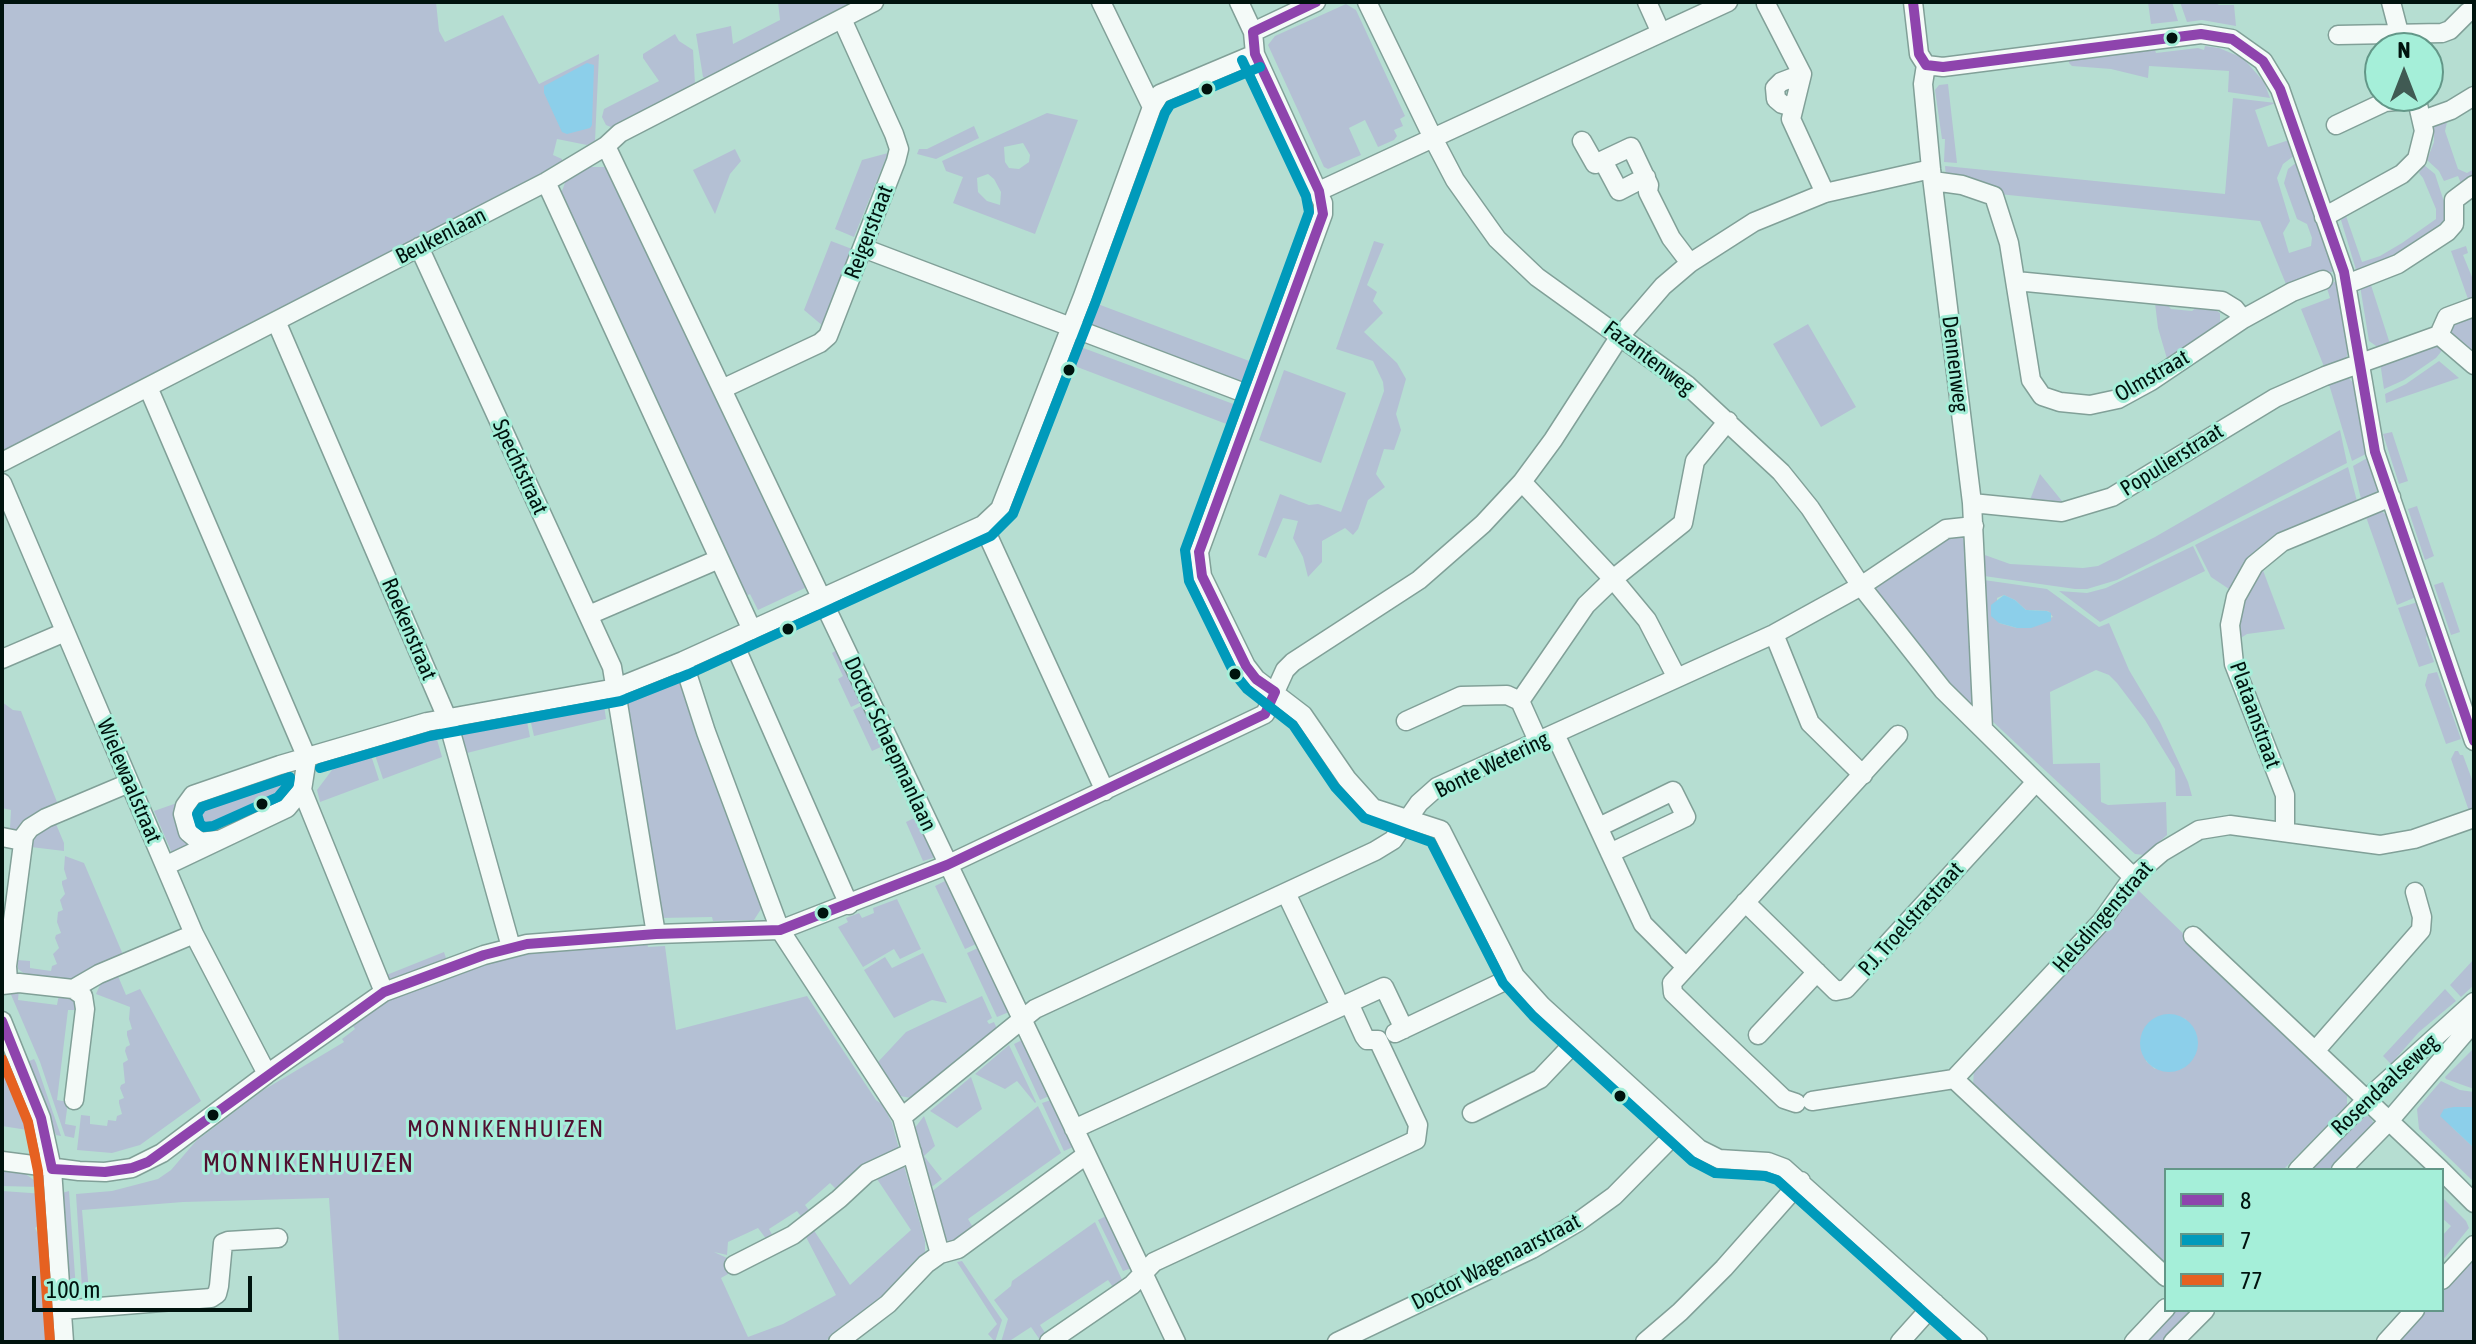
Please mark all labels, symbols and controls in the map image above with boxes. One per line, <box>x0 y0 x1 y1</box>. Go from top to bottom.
unlabelled marker <box>2164 30 2180 46</box>
north arrow <box>2364 32 2444 112</box>
text: N <box>2398 37 2410 63</box>
unlabelled marker <box>1199 81 1215 97</box>
street label: Reigerstraat <box>839 181 899 283</box>
street label: Beukenlaan <box>391 202 491 270</box>
street label: Dennenweg <box>1936 314 1974 414</box>
street label: Fazantenweg <box>1598 315 1700 401</box>
street label: Olmstraat <box>2110 344 2194 408</box>
unlabelled marker <box>1061 362 1077 378</box>
street label: Spechtstraat <box>487 415 553 519</box>
street label: Populierstraat <box>2116 418 2228 502</box>
street label: Roekenstraat <box>376 574 442 684</box>
unlabelled marker <box>780 621 796 637</box>
street label: Doctor Schaepmanlaan <box>838 653 942 835</box>
street label: Plataanstraat <box>2224 658 2286 772</box>
unlabelled marker <box>1227 666 1243 682</box>
street label: Wielewaalstraat <box>91 715 167 847</box>
street label: Bonte Wetering <box>1431 726 1553 804</box>
unlabelled marker <box>254 796 270 812</box>
street label: Helsdingenstraat <box>2047 856 2159 978</box>
street label: P.J. Troelstrastraat <box>1853 857 1969 981</box>
unlabelled marker <box>815 905 831 921</box>
street label: Rosendaalseweg <box>2326 1029 2444 1141</box>
unlabelled marker <box>1612 1088 1628 1104</box>
unlabelled marker <box>205 1107 221 1123</box>
district label: MONNIKENHUIZEN <box>407 1115 605 1143</box>
district label: MONNIKENHUIZEN <box>203 1148 415 1180</box>
legend <box>2164 1168 2444 1312</box>
text: 8 <box>2240 1187 2251 1214</box>
street label: Doctor Wagenaarstraat <box>1407 1208 1585 1316</box>
text: 7 <box>2240 1227 2251 1254</box>
scale bar <box>36 1260 256 1310</box>
text: 77 <box>2240 1267 2263 1294</box>
text: 100 m <box>46 1276 100 1303</box>

